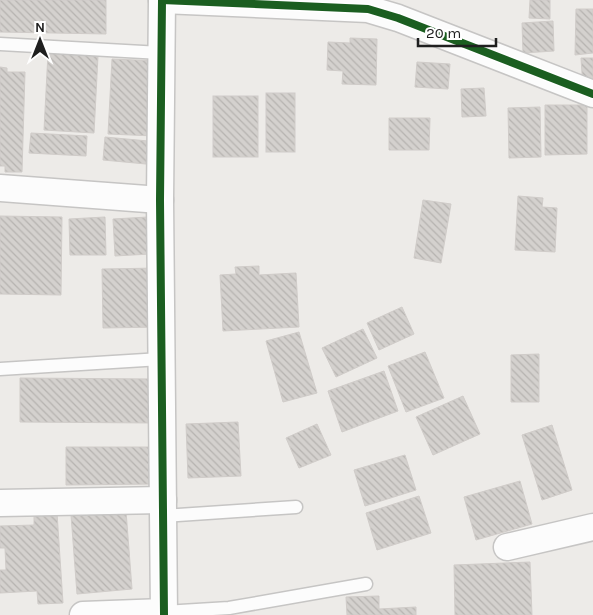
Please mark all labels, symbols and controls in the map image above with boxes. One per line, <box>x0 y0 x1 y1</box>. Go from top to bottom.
north arrow <box>15 15 65 65</box>
scale bar <box>418 15 496 47</box>
text: N <box>35 19 45 36</box>
text: 20 m <box>426 24 461 42</box>

